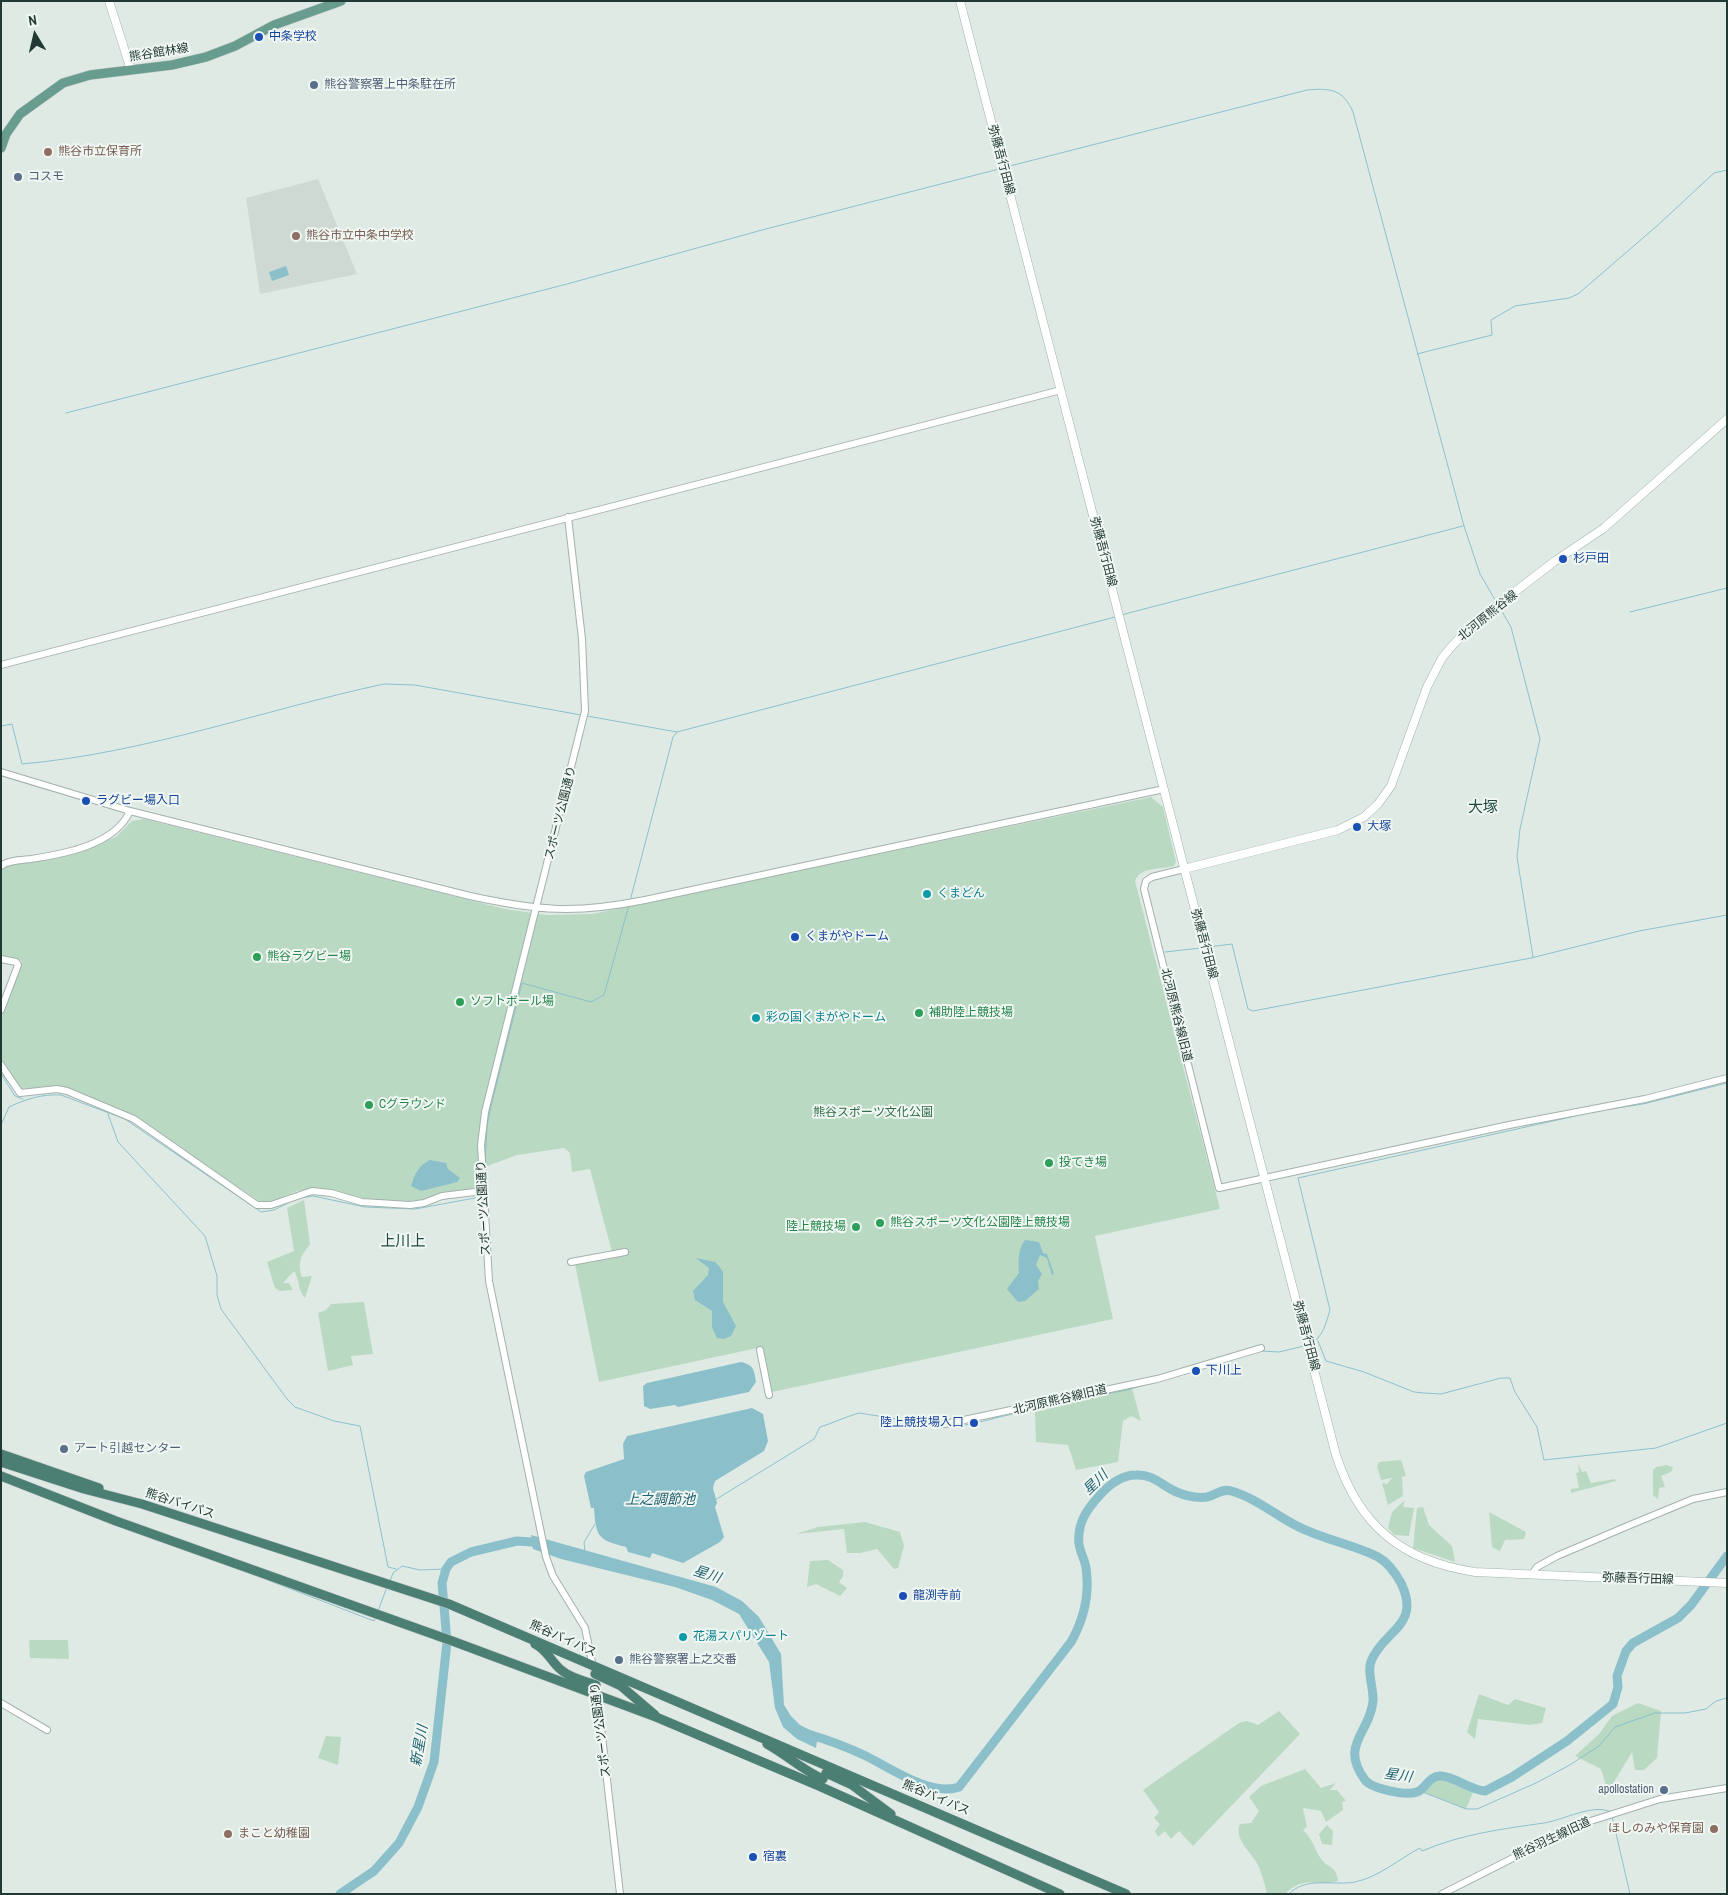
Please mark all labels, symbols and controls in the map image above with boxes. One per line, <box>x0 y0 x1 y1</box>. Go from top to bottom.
north arrow <box>10 10 60 60</box>
text: N <box>27 11 38 30</box>
place label: 中条学校 <box>269 30 317 44</box>
marker: 中条学校 <box>253 31 265 43</box>
street label: 熊谷館林線 <box>128 41 190 65</box>
place label: 熊谷警察署上中条駐在所 <box>324 78 456 92</box>
marker: 熊谷警察署上中条駐在所 <box>308 79 320 91</box>
street label: 弥藤吾行田線 <box>985 123 1017 197</box>
place label: 熊谷市立保育所 <box>58 145 142 159</box>
marker: 熊谷市立保育所 <box>42 146 54 158</box>
place label: コスモ <box>28 170 64 184</box>
marker: コスモ <box>12 171 24 183</box>
place label: 熊谷市立中条中学校 <box>306 229 414 243</box>
marker: 熊谷市立中条中学校 <box>290 230 302 242</box>
street label: 弥藤吾行田線 <box>1087 515 1119 589</box>
place label: 杉戸田 <box>1573 552 1609 566</box>
marker: 杉戸田 <box>1557 553 1569 565</box>
street label: 北河原熊谷線 <box>1455 588 1521 644</box>
street label: スポーツ公園通り <box>542 765 580 861</box>
place label: ラグビー場入口 <box>96 794 180 808</box>
marker: ラグビー場入口 <box>80 795 92 807</box>
district label: 大塚 <box>1468 799 1498 817</box>
place label: 大塚 <box>1367 820 1391 834</box>
marker: 大塚 <box>1351 821 1363 833</box>
place label: くまどん <box>937 887 985 901</box>
marker: くまどん <box>921 888 933 900</box>
street label: 弥藤吾行田線 <box>1188 907 1220 981</box>
place label: くまがやドーム <box>805 930 889 944</box>
marker: くまがやドーム <box>789 931 801 943</box>
place label: 熊谷ラグビー場 <box>267 950 351 964</box>
marker: 熊谷ラグビー場 <box>251 951 263 963</box>
street label: 北河原熊谷線旧道 <box>1157 967 1195 1063</box>
place label: ソフトボール場 <box>470 995 554 1009</box>
marker: ソフトボール場 <box>454 996 466 1008</box>
place label: 補助陸上競技場 <box>929 1006 1013 1020</box>
marker: 補助陸上競技場 <box>913 1007 925 1019</box>
place label: 彩の国くまがやドーム <box>766 1011 886 1025</box>
marker: 彩の国くまがやドーム <box>750 1012 762 1024</box>
place label: Cグラウンド <box>379 1098 446 1112</box>
marker: Cグラウンド <box>363 1099 375 1111</box>
park label: 熊谷スポーツ文化公園 <box>813 1106 933 1120</box>
place label: 投てき場 <box>1059 1156 1107 1170</box>
marker: 投てき場 <box>1043 1157 1055 1169</box>
street label: スポーツ公園通り <box>474 1160 494 1256</box>
place label: 熊谷スポーツ文化公園陸上競技場 <box>890 1216 1070 1230</box>
marker: 熊谷スポーツ文化公園陸上競技場 <box>874 1217 886 1229</box>
place label: 陸上競技場 <box>786 1220 846 1234</box>
marker: 陸上競技場 <box>850 1221 862 1233</box>
district label: 上川上 <box>381 1233 425 1251</box>
street label: 弥藤吾行田線 <box>1290 1299 1322 1373</box>
place label: 下川上 <box>1206 1364 1242 1378</box>
marker: 下川上 <box>1190 1365 1202 1377</box>
street label: 北河原熊谷線旧道 <box>1012 1382 1108 1418</box>
place label: 陸上競技場入口 <box>880 1416 964 1430</box>
marker: 陸上競技場入口 <box>968 1417 980 1429</box>
place label: アート引越センター <box>74 1442 181 1456</box>
marker: アート引越センター <box>58 1443 70 1455</box>
water label: 星川 <box>1080 1467 1112 1499</box>
street label: 熊谷バイパス <box>144 1486 216 1522</box>
water label: 上之調節池 <box>625 1492 695 1508</box>
water label: 星川 <box>691 1563 723 1587</box>
street label: 弥藤吾行田線 <box>1602 1571 1674 1587</box>
place label: 龍渕寺前 <box>913 1589 961 1603</box>
marker: 龍渕寺前 <box>897 1590 909 1602</box>
street label: 熊谷バイパス <box>527 1618 599 1660</box>
place label: 花湯スパリゾート <box>693 1630 789 1644</box>
marker: 花湯スパリゾート <box>677 1631 689 1643</box>
place label: 熊谷警察署上之交番 <box>629 1653 737 1667</box>
marker: 熊谷警察署上之交番 <box>613 1654 625 1666</box>
street label: スポーツ公園通り <box>588 1681 614 1779</box>
water label: 新星川 <box>408 1724 432 1768</box>
water label: 星川 <box>1383 1766 1413 1786</box>
street label: 熊谷バイパス <box>900 1777 972 1819</box>
place label: apollostation <box>1598 1783 1654 1797</box>
marker: apollostation <box>1658 1784 1670 1796</box>
street label: 熊谷羽生線旧道 <box>1511 1815 1593 1863</box>
place label: ほしのみや保育園 <box>1608 1822 1704 1836</box>
marker: ほしのみや保育園 <box>1708 1823 1720 1835</box>
place label: まこと幼稚園 <box>238 1827 310 1841</box>
marker: まこと幼稚園 <box>222 1828 234 1840</box>
place label: 宿裏 <box>763 1850 787 1864</box>
marker: 宿裏 <box>747 1851 759 1863</box>

